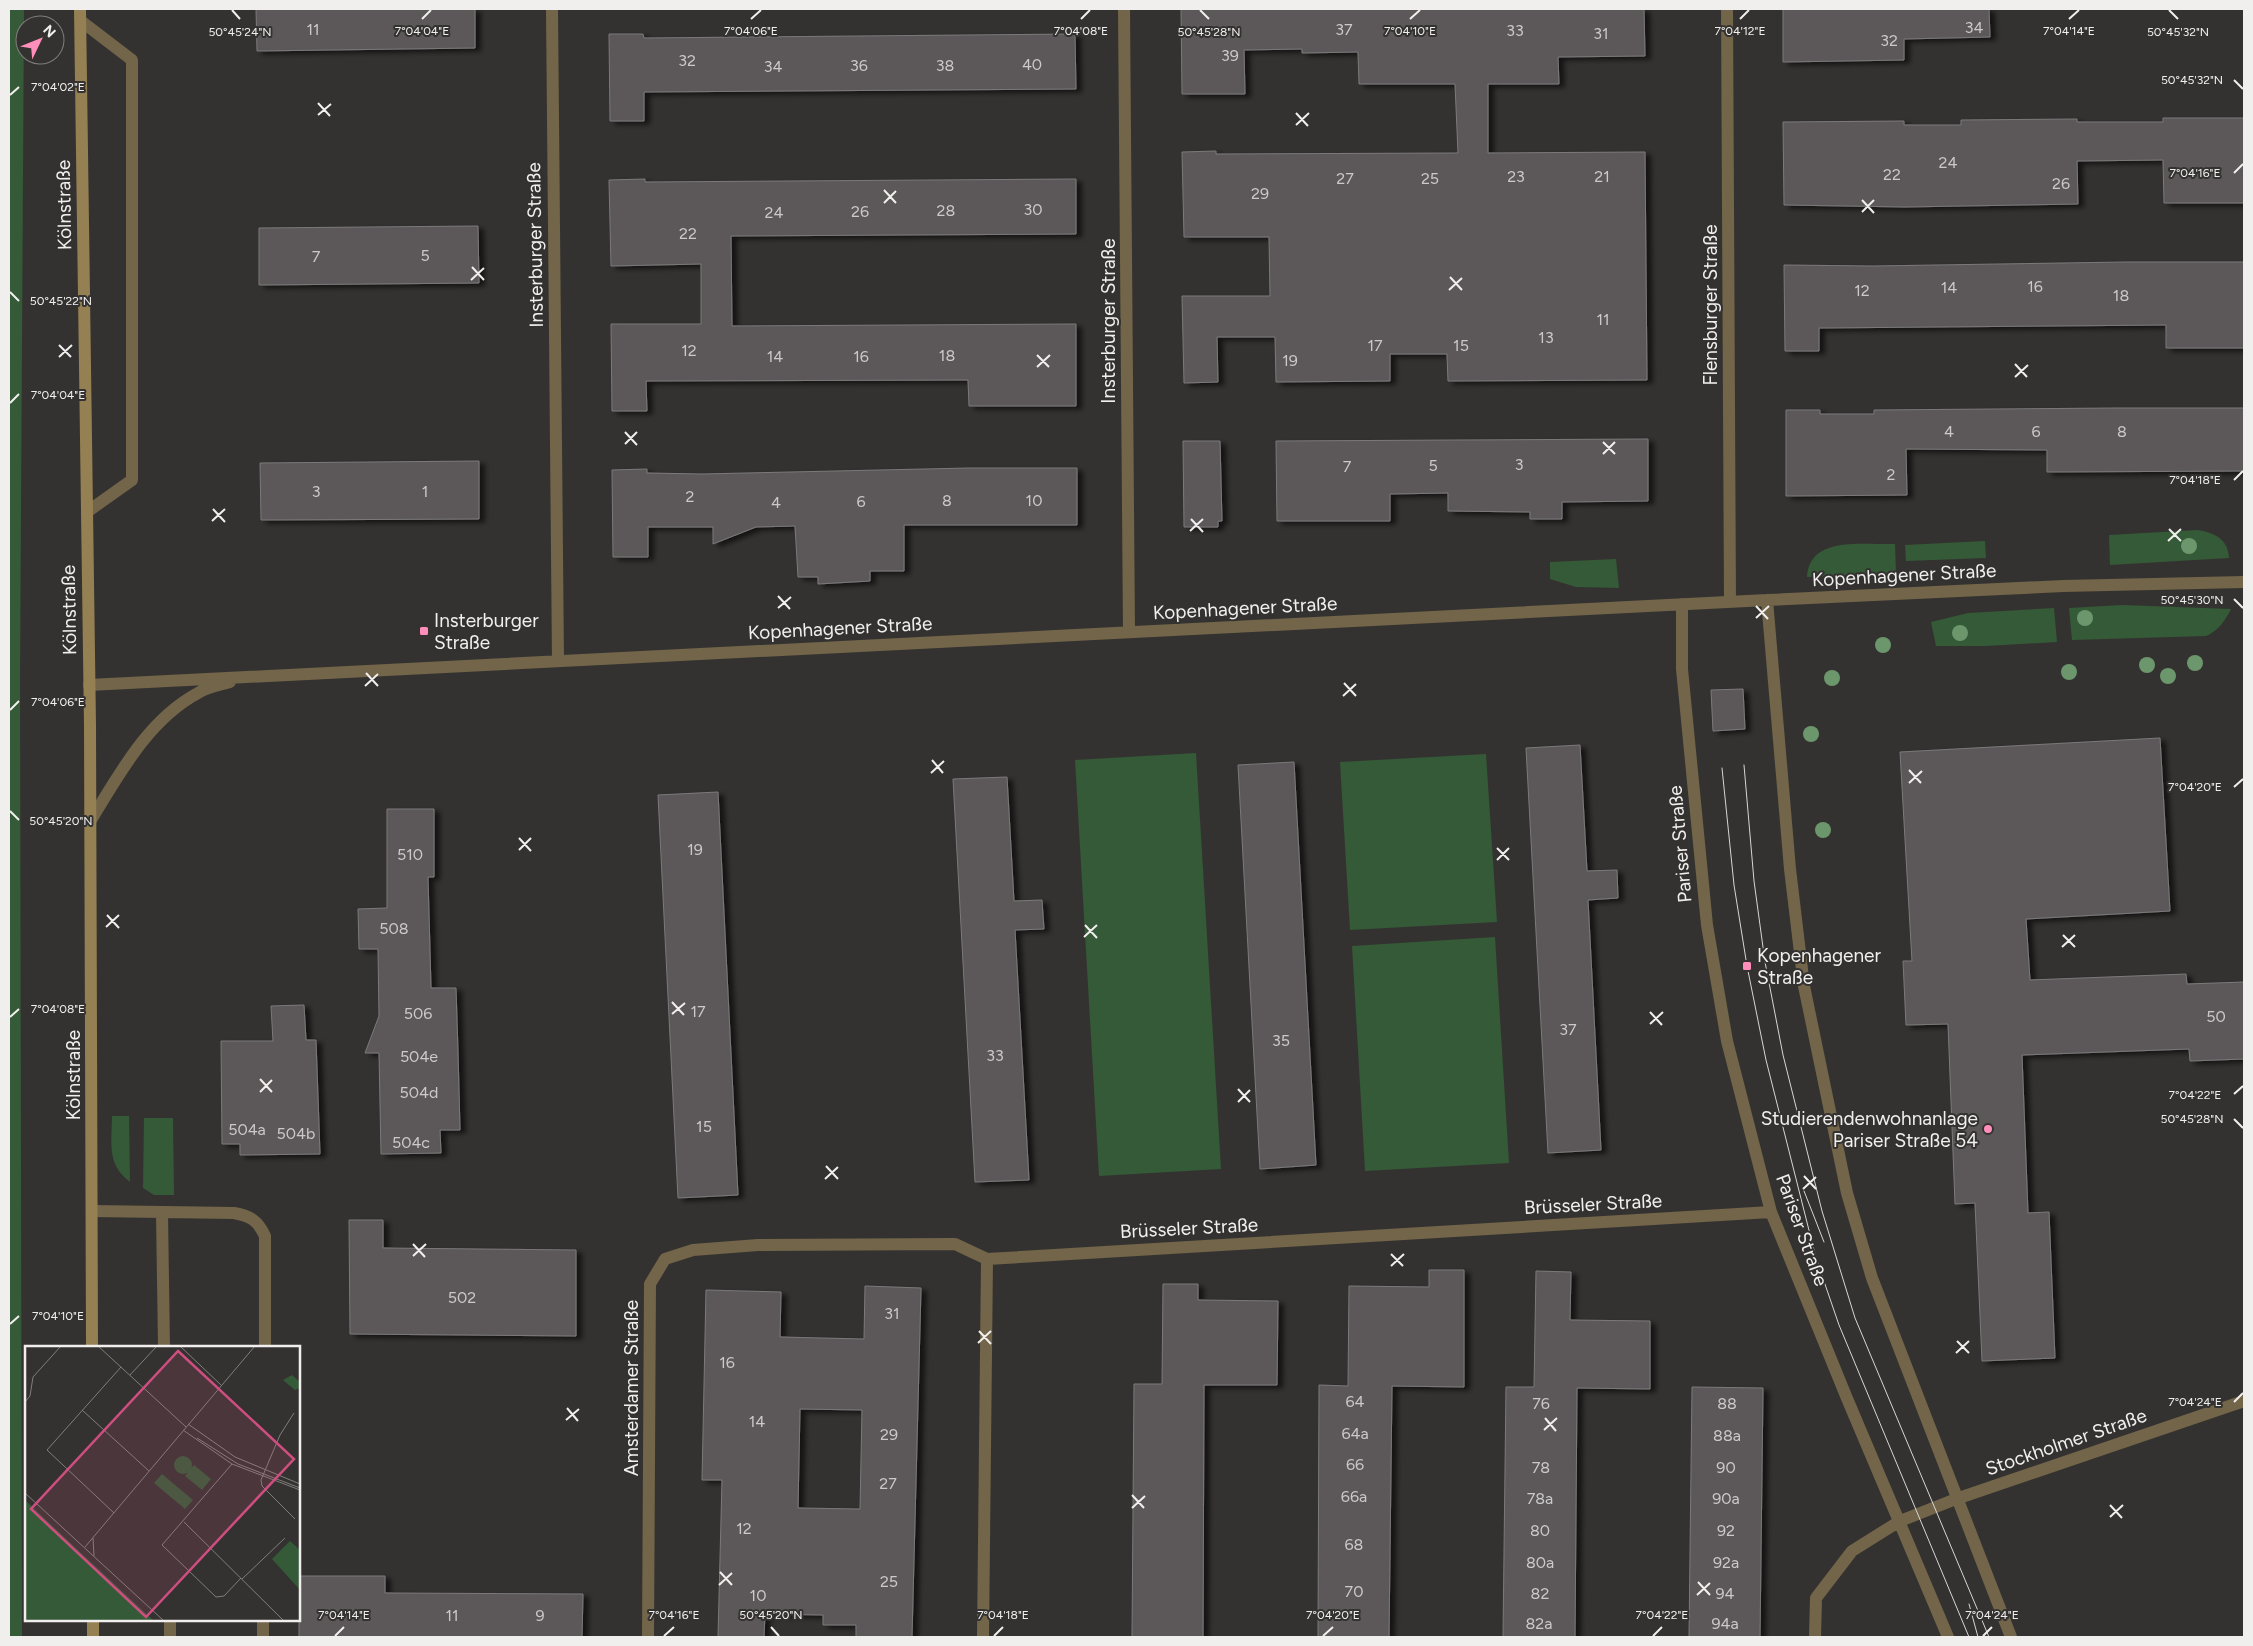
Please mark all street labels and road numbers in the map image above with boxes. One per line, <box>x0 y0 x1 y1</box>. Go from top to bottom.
street label: Kölnstraße <box>52 160 76 250</box>
street label: Insterburger Straße <box>522 162 548 328</box>
street label: Flensburger Straße <box>1699 224 1722 386</box>
street label: Insterburger Straße <box>1097 238 1120 404</box>
street label: Kopenhagener Straße <box>1811 559 1997 591</box>
street label: Kölnstraße <box>57 565 81 655</box>
street label: Kopenhagener Straße <box>1152 592 1338 624</box>
street label: Kopenhagener Straße <box>747 612 933 644</box>
street label: Pariser Straße <box>1663 784 1697 904</box>
street label: Kölnstraße <box>62 1030 85 1120</box>
street label: Pariser Straße <box>1771 1171 1833 1289</box>
street label: Brüsseler Straße <box>1523 1189 1663 1219</box>
street label: Brüsseler Straße <box>1119 1213 1259 1243</box>
street label: Amsterdamer Straße <box>620 1300 643 1476</box>
street label: Stockholmer Straße <box>1982 1404 2150 1480</box>

